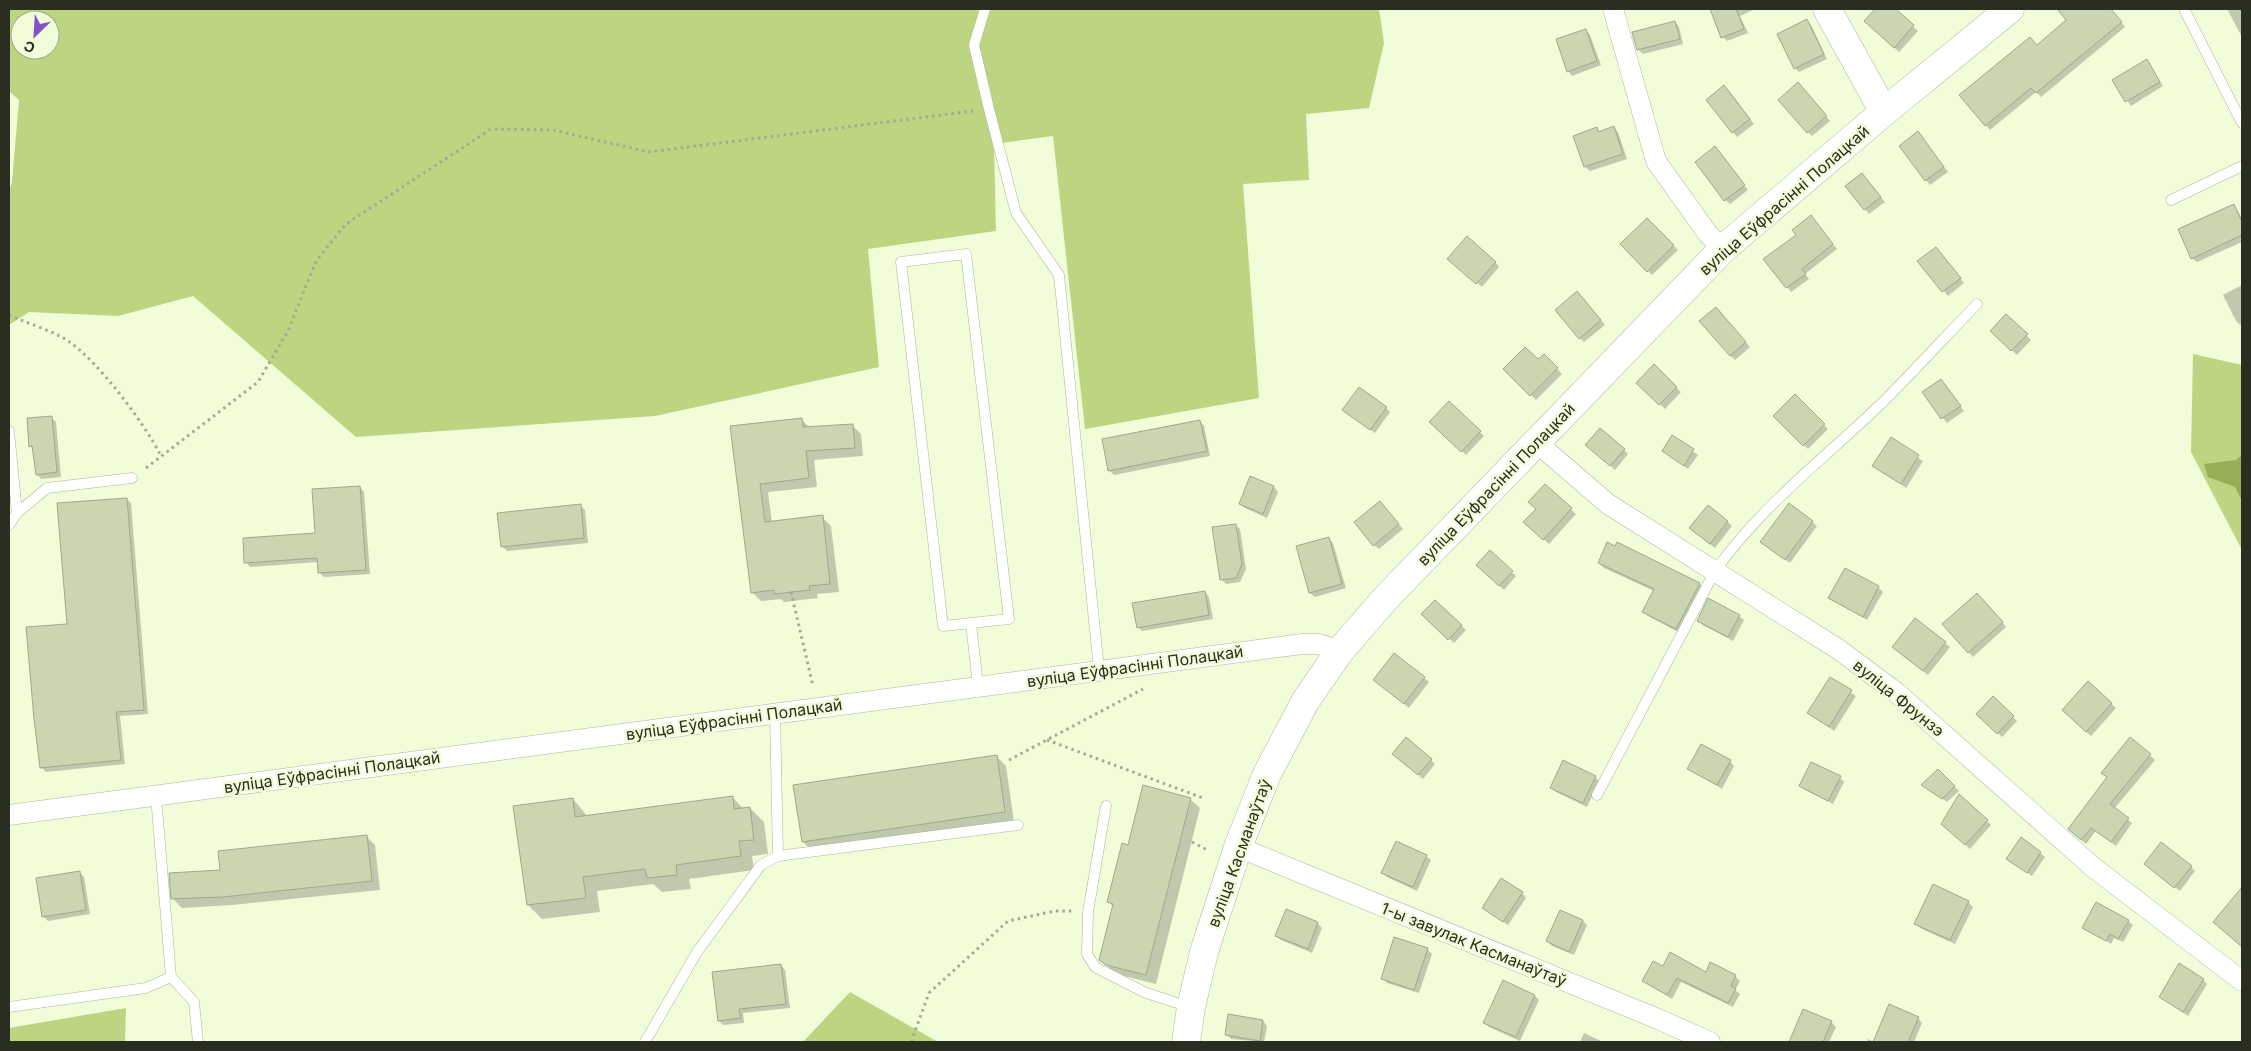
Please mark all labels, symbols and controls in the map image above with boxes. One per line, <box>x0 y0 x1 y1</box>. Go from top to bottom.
north arrow <box>10 10 60 60</box>
text: С <box>21 37 38 57</box>
street label: вуліца Еўфрасінні Полацкай <box>1695 121 1873 279</box>
street label: вуліца Еўфрасінні Полацкай <box>1413 399 1579 569</box>
street label: вуліца Еўфрасінні Полацкай <box>1025 641 1245 691</box>
street label: вуліца Фрунзэ <box>1849 655 1949 741</box>
street label: вуліца Еўфрасінні Полацкай <box>624 694 844 744</box>
street label: вуліца Еўфрасінні Полацкай <box>222 747 442 797</box>
street label: вуліца Касманаўтаў <box>1203 776 1275 930</box>
street label: 1-ы завулак Касманаўтаў <box>1378 898 1570 990</box>

